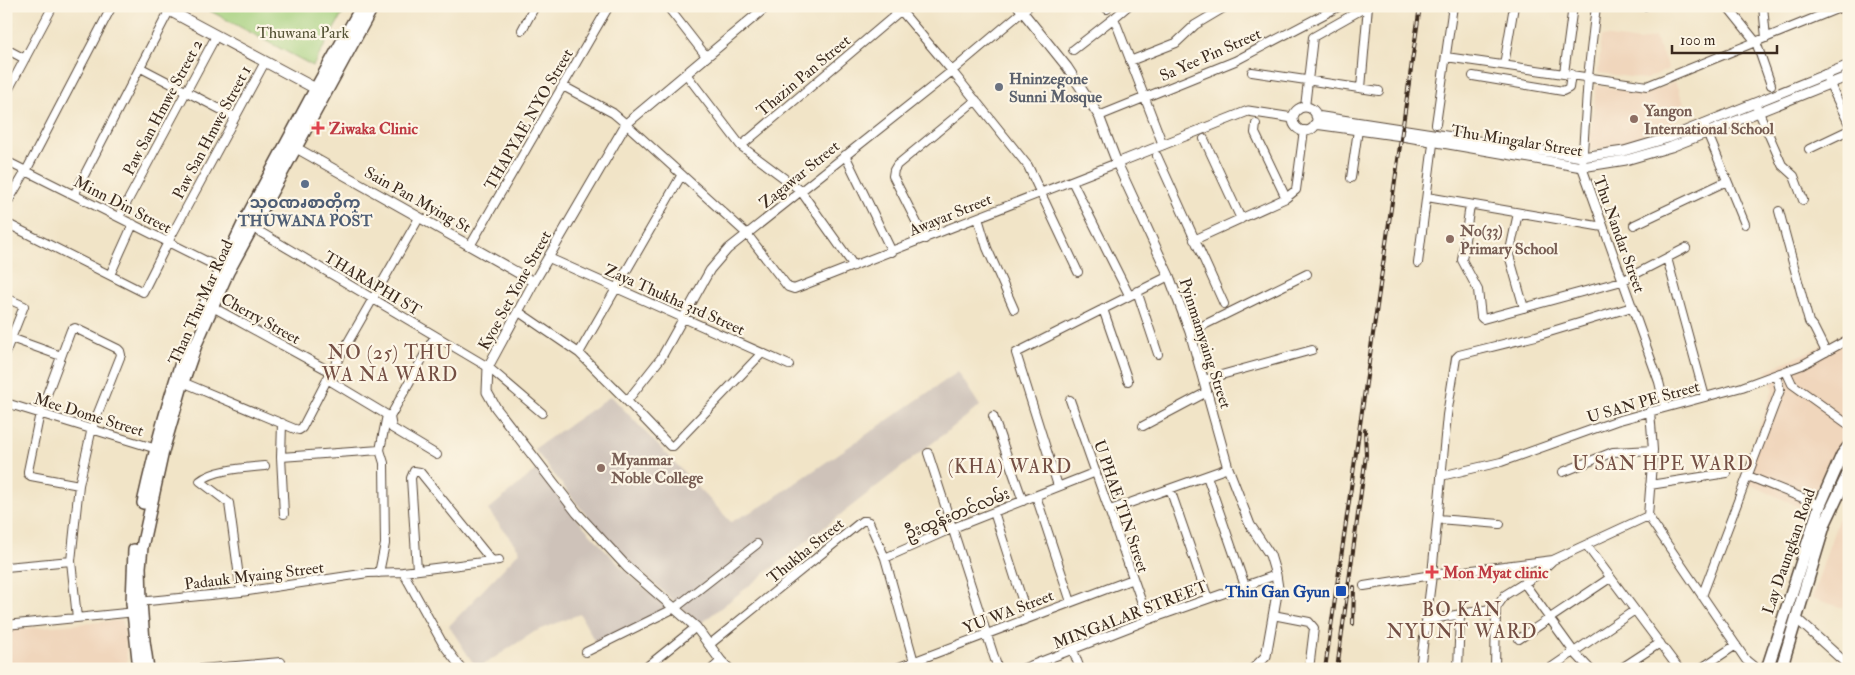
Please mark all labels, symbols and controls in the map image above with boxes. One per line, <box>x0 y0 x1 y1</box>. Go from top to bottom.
scale bar <box>1672 22 1778 54</box>
park label: Thuwana Park <box>257 23 349 43</box>
street label: Sa Yee Pin Street <box>1157 24 1264 86</box>
street label: Thazin Pan Street <box>753 31 855 121</box>
text: 100 m <box>1680 31 1716 50</box>
street label: Paw San Hmwe Street 2 <box>119 36 207 179</box>
street label: THAPYAE NYO Street <box>480 45 578 194</box>
street label: Paw San Hmwe Street 1 <box>168 62 256 203</box>
place label: Hninzegone Sunni Mosque <box>1009 69 1102 108</box>
marker: Hninzegone Sunni Mosque <box>993 81 1005 93</box>
place label: Yangon International School <box>1643 101 1775 139</box>
marker: Yangon International School <box>1628 113 1640 125</box>
place label: Ziwaka Clinic <box>329 119 419 139</box>
marker: Ziwaka Clinic <box>311 121 325 135</box>
street label: Thu Mingalar Street <box>1450 121 1584 161</box>
street label: Zagawar Street <box>756 136 844 213</box>
street label: Sain Pan Mying St <box>361 162 474 237</box>
street label: Minn Din Street <box>70 172 175 238</box>
street label: Thu Nandar Street <box>1589 173 1649 295</box>
marker: သုဝဏၧစာတိုက္ THUWANA POST <box>299 178 311 190</box>
street label: Awayar Street <box>905 189 995 241</box>
place label: သုဝဏၧစာတိုက္ THUWANA POST <box>237 192 373 231</box>
place label: No(33) Primary School <box>1459 221 1559 260</box>
street label: Kyoe Set Yone Street <box>474 227 556 354</box>
marker: No(33) Primary School <box>1444 233 1456 245</box>
street label: Than Thu Mar Road <box>164 237 238 368</box>
street label: THARAPHI ST <box>320 247 425 321</box>
street label: Zaya Thukha 3rd Street <box>601 260 748 340</box>
street label: Pyinmamyaing Street <box>1175 276 1236 411</box>
street label: Cherry Street <box>217 289 304 349</box>
district label: NO (25) THU WA NA WARD <box>321 341 458 387</box>
street label: U SAN PE Street <box>1585 376 1702 428</box>
street label: Mee Dome Street <box>31 389 146 441</box>
street label: U PHAE TIN Street <box>1089 437 1153 575</box>
place label: Myanmar Noble College <box>610 450 704 489</box>
district label: U SAN HPE WARD <box>1572 452 1754 476</box>
district label: (KHA) WARD <box>948 455 1072 479</box>
marker: Myanmar Noble College <box>595 462 607 474</box>
street label: ဦးထွန်းတင်လမ်း <box>901 482 1014 547</box>
street label: Lay Daungkan Road <box>1758 486 1820 617</box>
street label: Thukha Street <box>763 514 848 588</box>
street label: Padauk Myaing Street <box>183 558 325 594</box>
place label: Mon Myat clinic <box>1442 563 1549 584</box>
marker: Mon Myat clinic <box>1425 565 1439 579</box>
street label: MINGALAR STREET <box>1050 576 1210 654</box>
place label: Thin Gan Gyun <box>1224 582 1331 603</box>
marker: Thin Gan Gyun <box>1334 584 1348 598</box>
street label: YU WA Street <box>960 586 1056 638</box>
district label: BO KAN NYUNT WARD <box>1386 598 1538 644</box>

